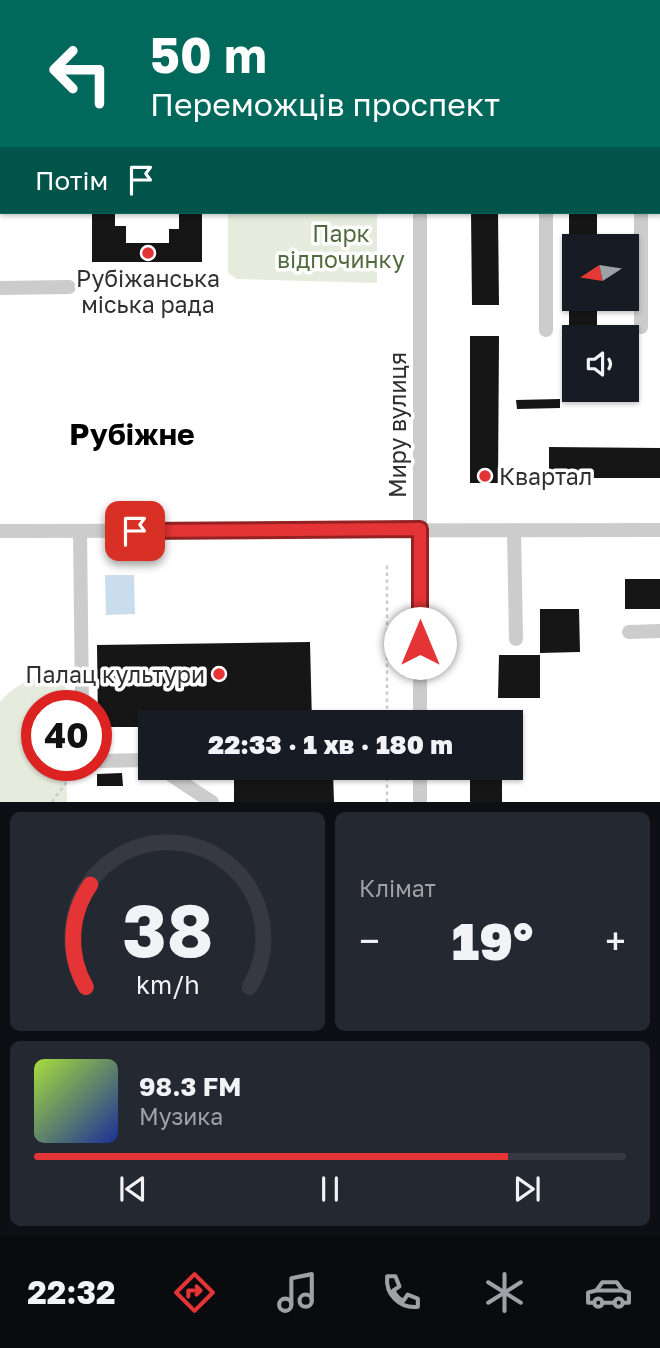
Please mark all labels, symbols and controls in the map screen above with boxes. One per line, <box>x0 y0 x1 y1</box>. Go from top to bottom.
text: 50 m <box>150 25 267 84</box>
icon: left <box>35 28 126 119</box>
text: Переможців проспект <box>150 85 500 123</box>
icon: arrive <box>122 161 160 199</box>
text: Потім <box>35 165 108 196</box>
park label: Парк відпочинку <box>277 219 405 273</box>
north arrow <box>562 234 639 312</box>
map controls <box>562 234 639 402</box>
marker: Рубіжанська міська рада <box>140 245 156 261</box>
place label: Рубіжанська міська рада <box>76 264 220 318</box>
button: sound <box>562 325 639 402</box>
street label: Миру вулиця <box>383 352 411 498</box>
district label: Рубіжне <box>69 416 195 452</box>
place label: Квартал <box>499 462 592 490</box>
marker: Квартал <box>477 468 493 484</box>
pin <box>105 501 165 561</box>
icon: arrive <box>116 512 154 550</box>
position arrow <box>383 606 457 680</box>
place label: Палац культури <box>25 660 205 688</box>
marker: Палац культури <box>211 666 227 682</box>
speed limit sign: 40 <box>21 690 112 781</box>
text: 22:33 · 1 хв · 180 m <box>208 729 453 760</box>
text: Клімат <box>359 874 436 902</box>
text: 38 <box>122 887 213 974</box>
text: 19° <box>452 909 533 971</box>
text: − <box>359 918 380 963</box>
text: + <box>605 918 626 963</box>
text: km/h <box>136 969 199 1000</box>
text: 98.3 FM <box>139 1071 241 1102</box>
text: Музика <box>139 1102 223 1130</box>
icon: previous <box>114 1170 152 1208</box>
icon: pause <box>311 1170 349 1208</box>
icon: next <box>508 1170 546 1208</box>
icon: directions <box>170 1268 219 1317</box>
icon: music <box>273 1268 322 1317</box>
icon: phone <box>377 1268 426 1317</box>
icon: climate <box>480 1268 529 1317</box>
icon: car <box>584 1268 633 1317</box>
text: 22:32 <box>27 1273 116 1311</box>

